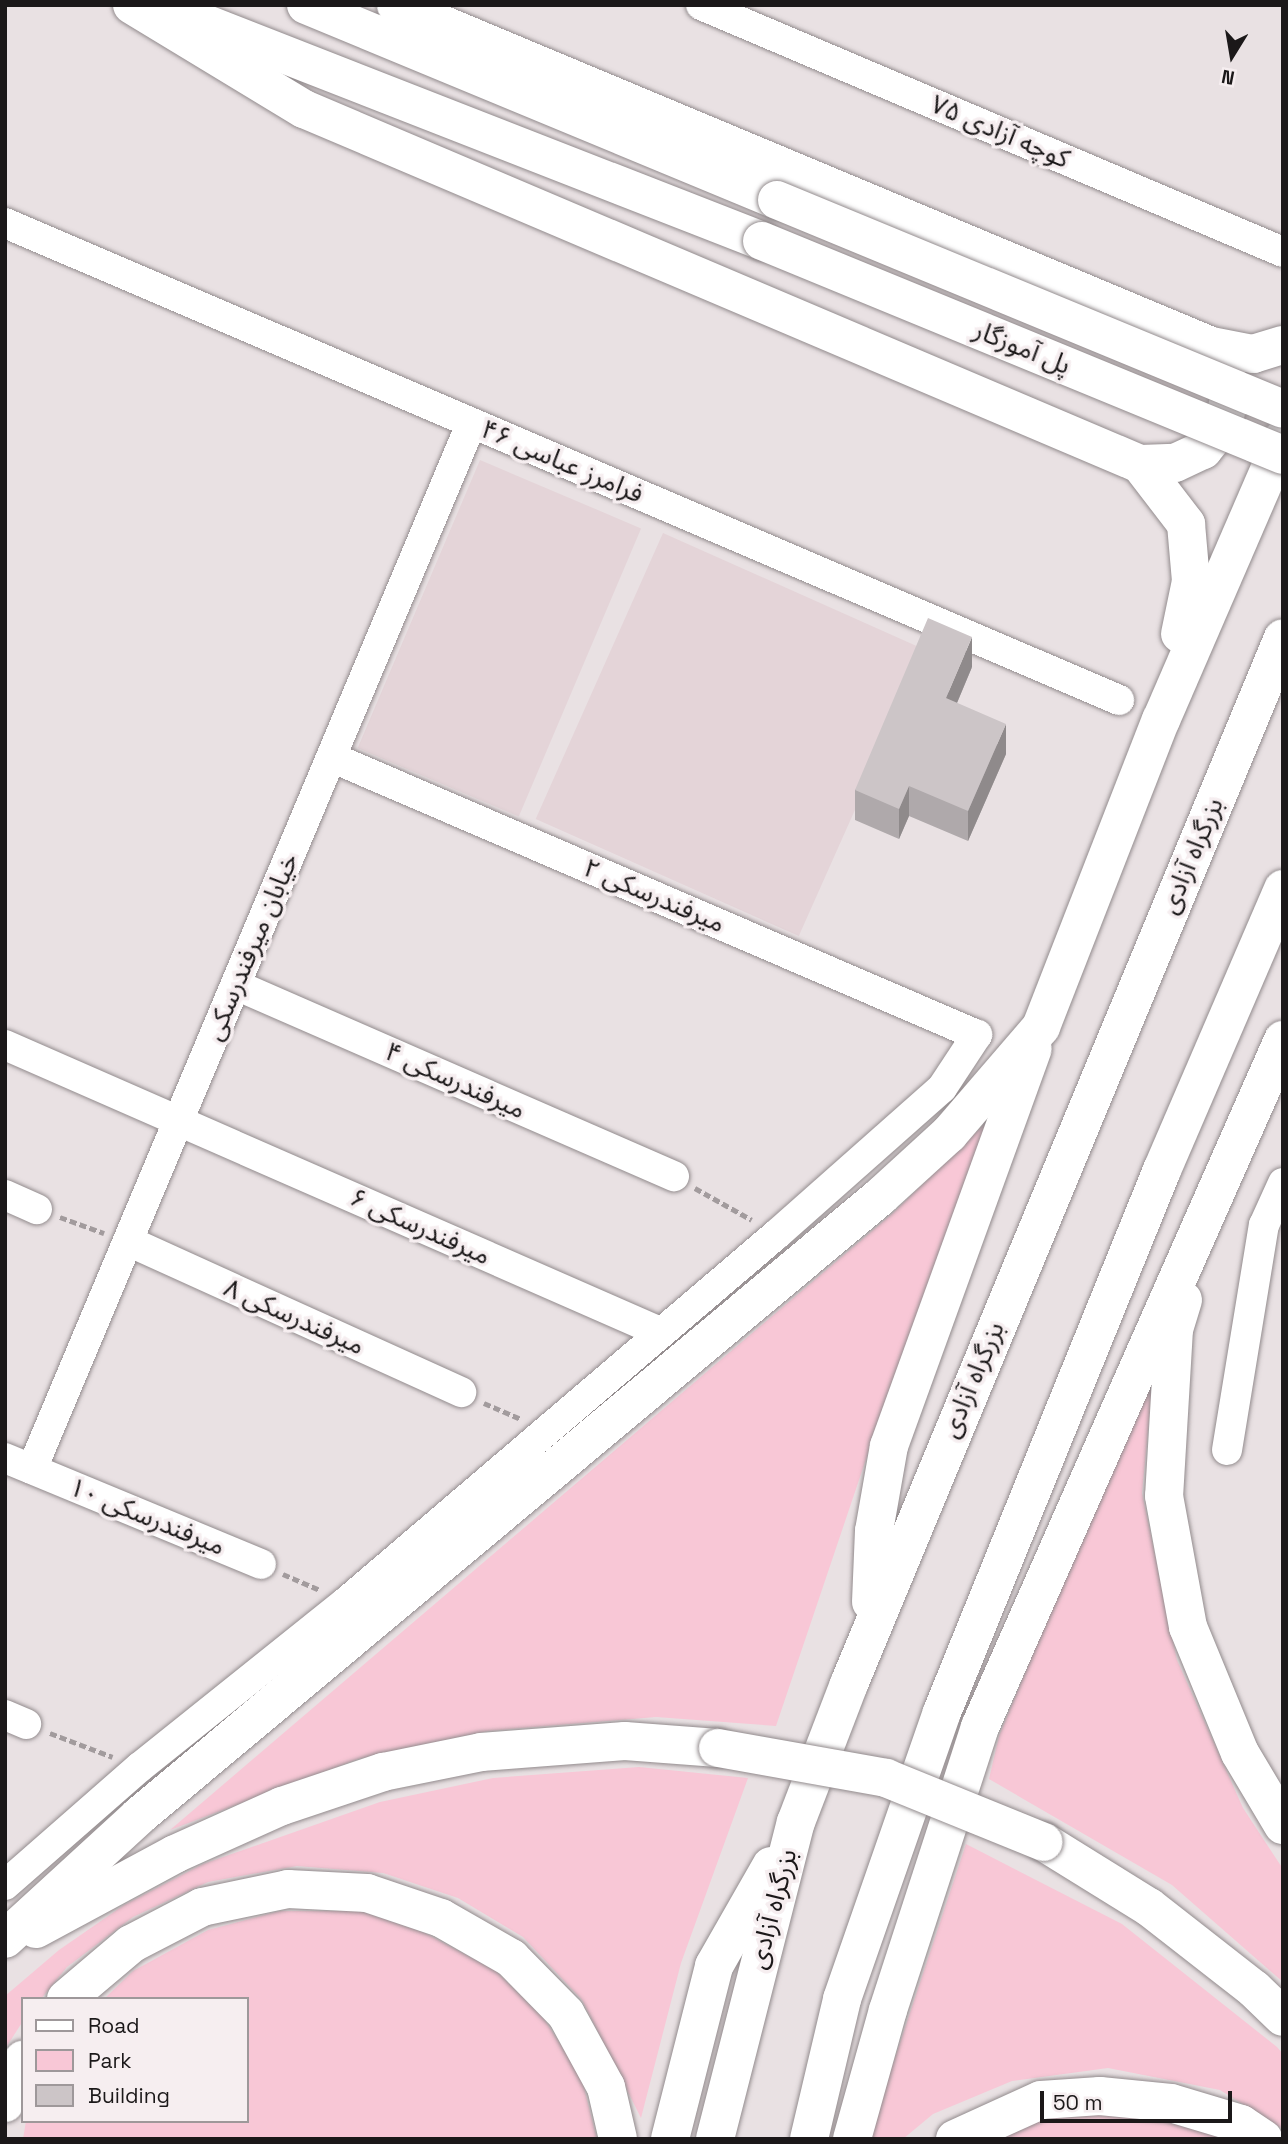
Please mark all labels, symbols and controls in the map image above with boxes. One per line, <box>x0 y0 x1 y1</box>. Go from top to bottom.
north arrow <box>1197 21 1267 91</box>
text: N <box>1219 64 1237 91</box>
street label: کوچه آزادی ۷۵ <box>926 89 1074 175</box>
street label: پل آموزگار <box>969 314 1075 382</box>
street label: فرامرز عباسی ۴۶ <box>476 414 648 510</box>
street label: بزرگراه آزادی <box>1154 793 1230 919</box>
street label: خیابان میرفندرسکی <box>198 849 306 1045</box>
street label: میرفندرسکی ۲ <box>579 852 729 940</box>
street label: میرفندرسکی ۴ <box>380 1036 530 1126</box>
street label: میرفندرسکی ۶ <box>345 1182 495 1272</box>
street label: میرفندرسکی ۸ <box>219 1272 369 1362</box>
street label: بزرگراه آزادی <box>935 1317 1011 1443</box>
street label: میرفندرسکی ۱۰ <box>65 1472 229 1562</box>
street label: بزرگراه آزادی <box>742 1846 804 1972</box>
legend <box>21 1997 248 2123</box>
text: Road <box>88 2012 140 2039</box>
text: Park <box>88 2047 132 2074</box>
scale bar <box>1043 2078 1236 2122</box>
text: Building <box>88 2082 170 2109</box>
text: 50 m <box>1053 2089 1103 2116</box>

